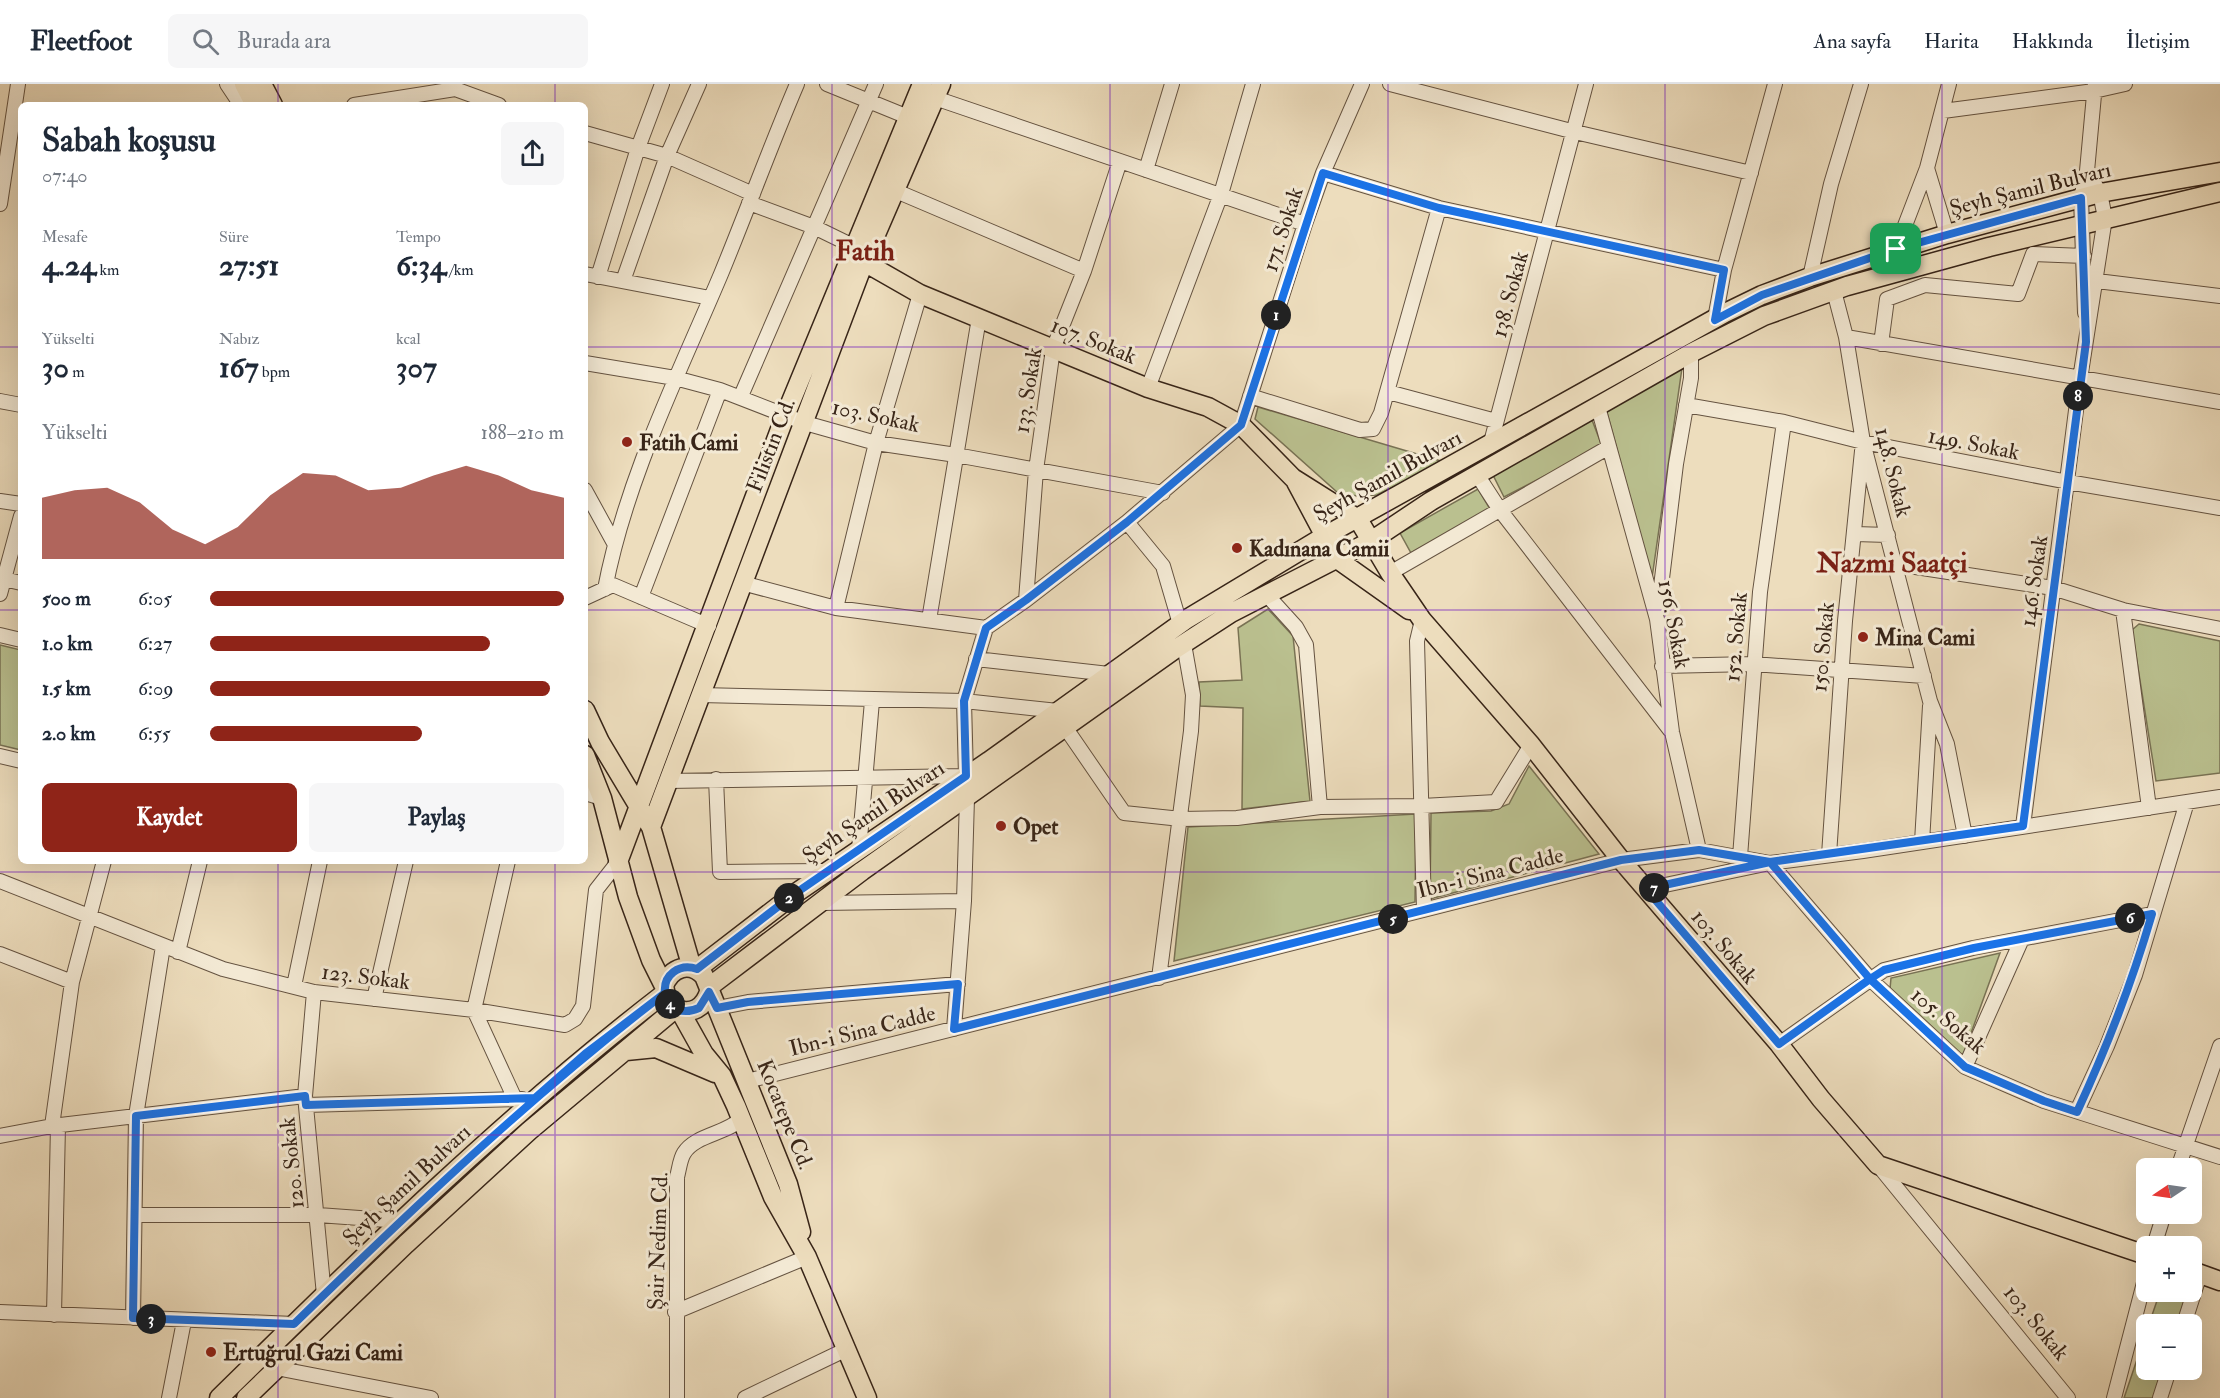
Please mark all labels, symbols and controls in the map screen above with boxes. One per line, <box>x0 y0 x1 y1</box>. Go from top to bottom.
search box <box>168 14 588 68</box>
text: Fleetfoot <box>30 24 132 59</box>
icon: search <box>189 25 222 58</box>
text: Burada ara <box>237 27 331 55</box>
text: Ana sayfa <box>1814 28 1891 55</box>
text: Harita <box>1924 28 1979 55</box>
text: Hakkında <box>2012 28 2093 55</box>
text: İletişim <box>2126 28 2190 55</box>
text: Sabah koşusu <box>42 120 216 161</box>
button: share <box>501 122 564 185</box>
street label: Şeyh Şamil Bulvarı <box>1947 155 2114 223</box>
text: 07:40 <box>42 163 87 188</box>
street label: 171. Sokak <box>1256 183 1310 275</box>
pin <box>1870 223 1921 274</box>
text: Mesafe <box>42 227 88 247</box>
text: Süre <box>219 227 249 247</box>
text: Tempo <box>396 227 441 247</box>
icon: arrive <box>1879 232 1912 265</box>
district label: Fatih <box>835 234 895 269</box>
text: 4.24 <box>42 247 96 284</box>
text: 27:51 <box>219 247 279 284</box>
text: 6:34 <box>396 247 446 284</box>
street label: 138. Sokak <box>1485 248 1535 340</box>
text: km <box>96 260 119 280</box>
text: /km <box>446 260 474 280</box>
pin: 1 <box>1261 300 1291 330</box>
text: 1 <box>1273 305 1279 325</box>
street label: 107. Sokak <box>1047 311 1141 371</box>
text: Yükselti <box>42 329 94 349</box>
text: Nabız <box>219 329 259 349</box>
text: kcal <box>396 329 421 349</box>
street label: 133. Sokak <box>1007 345 1049 435</box>
text: 30 <box>42 349 69 386</box>
text: 167 <box>219 349 258 386</box>
text: 307 <box>396 349 437 386</box>
text: m <box>69 362 85 382</box>
text: bpm <box>258 362 290 382</box>
pin: 8 <box>2063 381 2093 411</box>
text: 8 <box>2074 386 2082 406</box>
street label: 103. Sokak <box>829 393 923 439</box>
street label: Filistin Cd. <box>740 394 802 497</box>
text: Yükselti <box>42 420 108 445</box>
text: 188–210 m <box>481 420 564 445</box>
street label: 149. Sokak <box>1926 421 2022 467</box>
street label: Şeyh Şamil Bulvarı <box>1308 423 1467 528</box>
street label: 148. Sokak <box>1868 424 1918 521</box>
place label: Fatih Cami <box>639 429 739 457</box>
marker: Fatih Cami <box>620 435 634 449</box>
street label: 146. Sokak <box>2014 533 2054 629</box>
place label: Kadınana Camii <box>1249 535 1389 563</box>
marker: Kadınana Camii <box>1230 541 1244 555</box>
district label: Nazmi Saatçi <box>1816 546 1968 581</box>
street label: 156. Sokak <box>1652 577 1696 672</box>
text: 500 m <box>42 586 91 611</box>
text: 6:05 <box>138 586 172 611</box>
street label: 152. Sokak <box>1718 591 1754 683</box>
street label: 150. Sokak <box>1805 601 1841 693</box>
place label: Mina Cami <box>1874 624 1975 652</box>
marker: Mina Cami <box>1856 630 1870 644</box>
text: 1.0 km <box>42 631 93 656</box>
text: 6:27 <box>138 631 172 656</box>
text: 1.5 km <box>42 676 91 701</box>
text: 6:09 <box>138 676 174 701</box>
text: 2.0 km <box>42 721 96 746</box>
text: 6:55 <box>138 721 171 746</box>
street label: Şeyh Şamil Bulvarı <box>797 754 950 870</box>
button: Kaydet <box>42 783 297 852</box>
button: Paylaş <box>309 783 564 852</box>
place label: Opet <box>1013 813 1059 842</box>
marker: Opet <box>994 819 1008 833</box>
street label: Ibn-i Sina Cadde <box>1414 841 1566 905</box>
pin: 7 <box>1639 873 1669 903</box>
text: 7 <box>1650 878 1658 898</box>
pin: 2 <box>774 883 804 913</box>
text: 2 <box>785 888 793 908</box>
pin: 6 <box>2115 903 2145 933</box>
pin: 5 <box>1378 904 1408 934</box>
street label: 103. Sokak <box>1685 904 1764 990</box>
text: 6 <box>2126 908 2134 928</box>
text: 5 <box>1389 909 1397 929</box>
street label: 123. Sokak <box>320 958 412 996</box>
street label: 105. Sokak <box>1905 981 1992 1061</box>
pin: 4 <box>655 989 685 1019</box>
text: 4 <box>666 994 674 1014</box>
street label: Ibn-i Sina Cadde <box>786 999 938 1063</box>
street label: Kocatepe Cd. <box>749 1055 820 1174</box>
street label: 120. Sokak <box>273 1115 311 1210</box>
street label: Şeyh Şamil Bulvarı <box>337 1118 477 1251</box>
north arrow <box>2136 1158 2202 1224</box>
map controls <box>2136 1158 2202 1380</box>
street label: Şair Nedim Cd. <box>642 1172 674 1310</box>
button: + <box>2136 1236 2202 1302</box>
street label: 103. Sokak <box>1997 1279 2075 1366</box>
pin: 3 <box>136 1304 166 1334</box>
text: 3 <box>148 1309 154 1329</box>
button: − <box>2136 1314 2202 1380</box>
place label: Ertuğrul Gazi Cami <box>223 1339 403 1368</box>
marker: Ertuğrul Gazi Cami <box>204 1345 218 1359</box>

